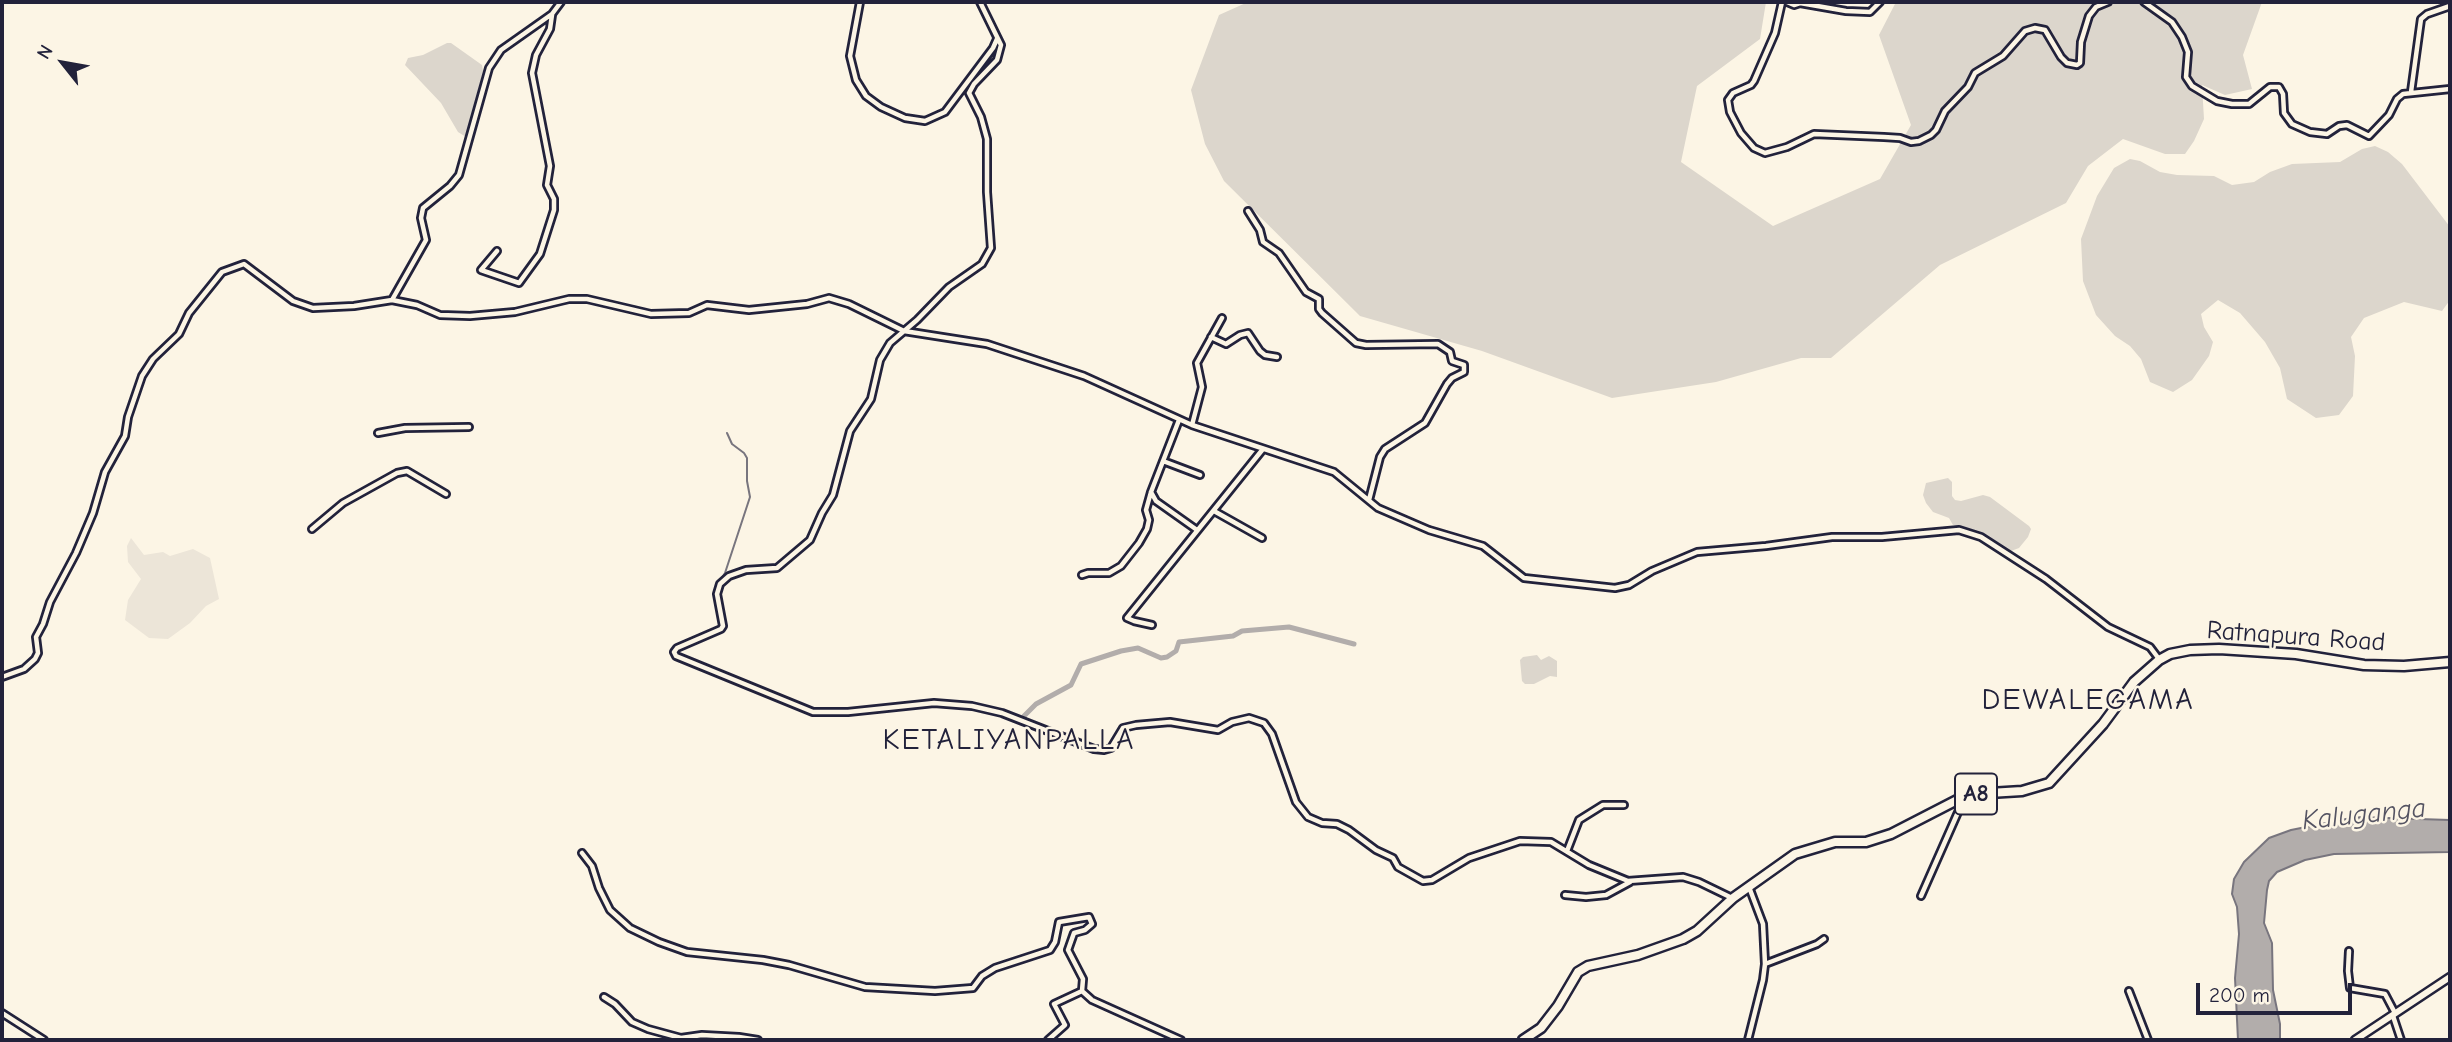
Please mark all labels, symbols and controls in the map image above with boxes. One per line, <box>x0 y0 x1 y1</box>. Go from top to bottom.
north arrow <box>28 28 98 98</box>
text: N <box>32 41 58 63</box>
street label: Ratnapura Road <box>2206 615 2386 659</box>
district label: DEWALEGAMA <box>1983 683 2193 719</box>
district label: KETALIYANPALLA <box>884 723 1134 759</box>
road number: A8 <box>1955 774 1997 814</box>
water label: Kaluganga <box>2300 792 2428 838</box>
scale bar <box>2200 968 2356 1012</box>
text: 200 m <box>2209 983 2270 1007</box>

